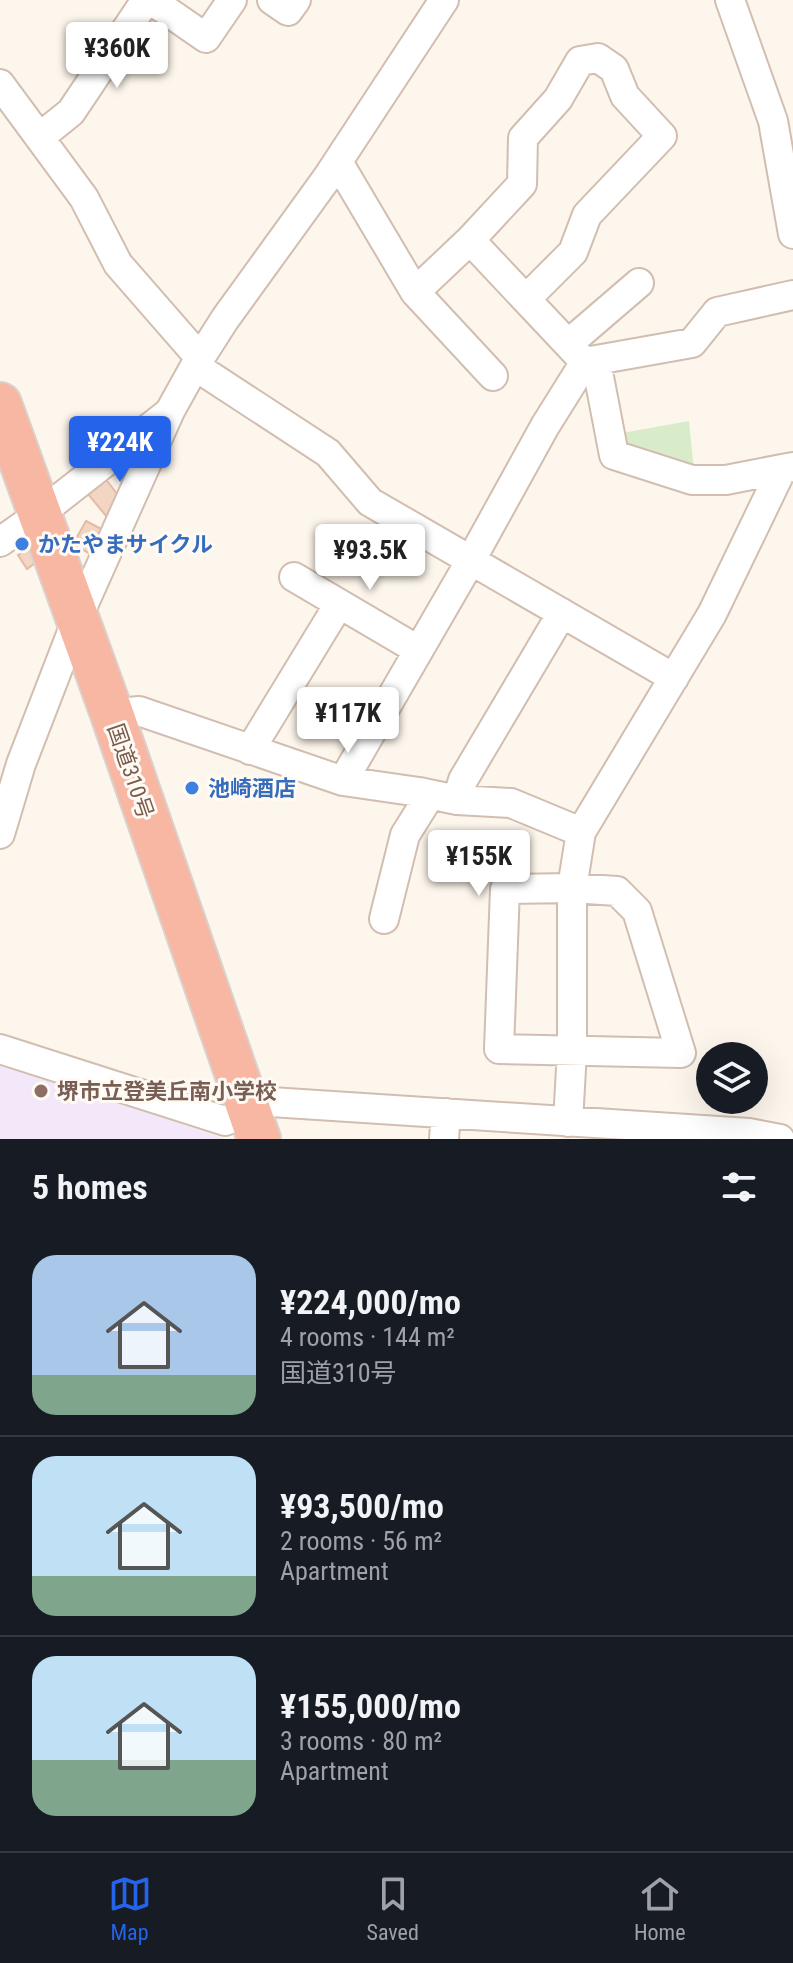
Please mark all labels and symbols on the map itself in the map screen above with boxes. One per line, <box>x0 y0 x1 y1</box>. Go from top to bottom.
pin: ¥360K <box>61 22 173 90</box>
pin: ¥224K <box>64 416 176 484</box>
pin: ¥93.5K <box>305 524 435 592</box>
place label: かたやまサイクル <box>38 532 213 557</box>
marker: かたやまサイクル <box>13 535 31 553</box>
pin: ¥117K <box>292 687 404 755</box>
street label: 国道310号 <box>103 720 158 822</box>
place label: 池崎酒店 <box>208 776 296 801</box>
marker: 池崎酒店 <box>183 779 201 797</box>
pin: ¥155K <box>423 830 535 898</box>
place label: 堺市立登美丘南小学校 <box>57 1079 277 1104</box>
marker: 堺市立登美丘南小学校 <box>32 1082 50 1100</box>

